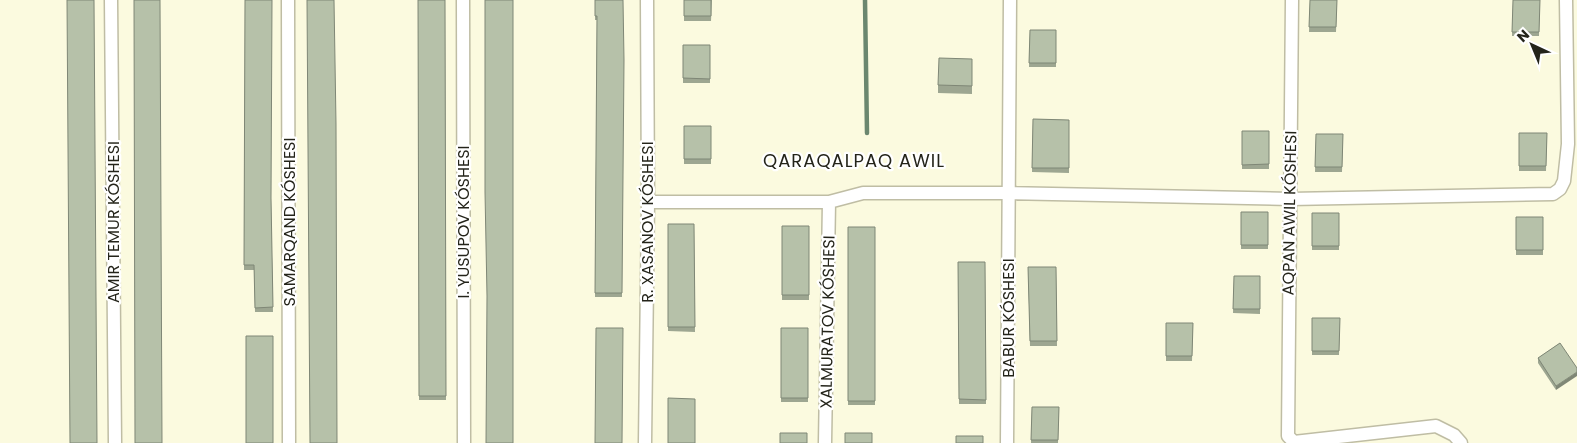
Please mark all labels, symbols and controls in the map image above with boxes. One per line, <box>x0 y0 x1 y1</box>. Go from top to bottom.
north arrow <box>1507 20 1557 70</box>
text: N <box>1512 25 1534 46</box>
street label: AQPAN AWIL KÓSHESI <box>1277 131 1302 296</box>
street label: SAMARQAND KÓSHESI <box>278 138 301 306</box>
street label: AMIR TEMUR KÓSHESI <box>102 141 125 303</box>
street label: R. XASANOV KÓSHESI <box>636 141 659 303</box>
street label: I. YUSUPOV KÓSHESI <box>452 146 475 299</box>
district label: QARAQALPAQ AWIL <box>763 148 945 173</box>
street label: XALMURATOV KÓSHESI <box>814 235 841 409</box>
street label: BABUR KÓSHESI <box>997 258 1020 378</box>

